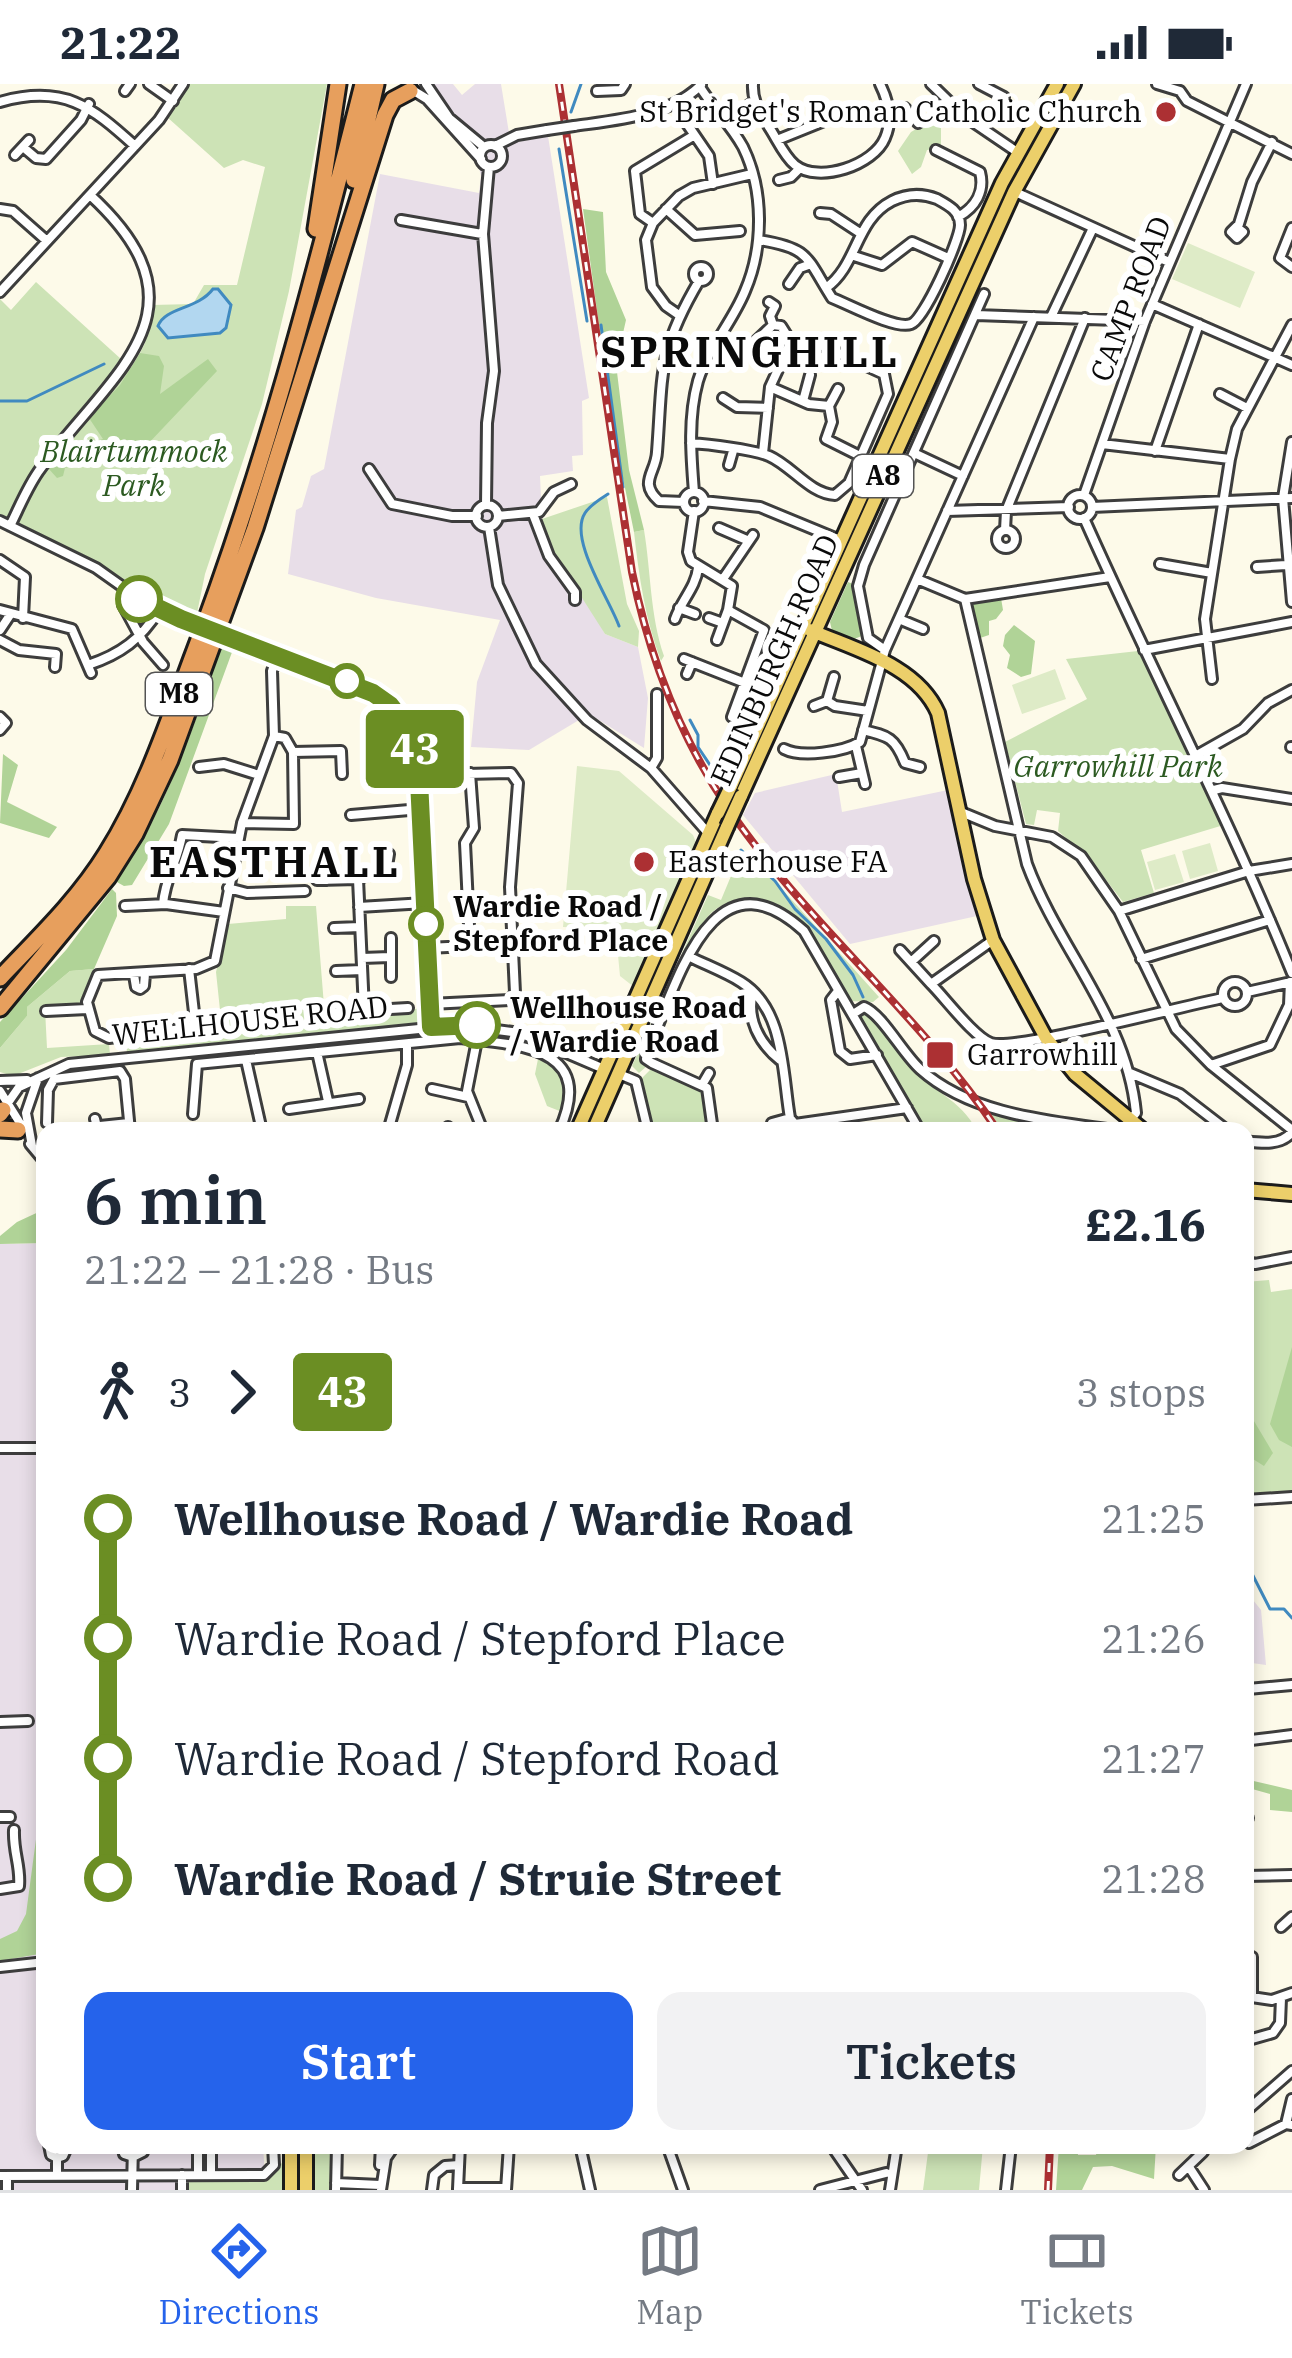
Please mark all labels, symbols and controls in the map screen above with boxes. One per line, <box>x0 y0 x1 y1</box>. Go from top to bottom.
text: 21:22 <box>60 13 182 71</box>
place label: St Bridget's Roman Catholic Church <box>639 91 1142 130</box>
marker: St Bridget's Roman Catholic Church <box>1153 99 1179 125</box>
street label: CAMP ROAD <box>1080 210 1179 387</box>
district label: SPRINGHILL <box>600 324 900 379</box>
park label: Blairtummock Park <box>40 431 227 504</box>
road number: A8 <box>853 455 913 497</box>
street label: EDINBURGH ROAD <box>701 528 846 791</box>
unlabelled marker <box>117 577 161 621</box>
unlabelled marker <box>331 665 363 697</box>
road number: M8 <box>146 673 212 715</box>
line badge: 43 <box>361 710 469 788</box>
text: 43 <box>390 721 440 776</box>
park label: Garrowhill Park <box>1013 746 1223 785</box>
district label: EASTHALL <box>149 834 401 889</box>
place label: Easterhouse FA <box>668 841 888 880</box>
marker: Easterhouse FA <box>631 849 657 875</box>
place label: Wardie Road / Stepford Place <box>453 886 668 959</box>
marker: Wardie Road / Stepford Place <box>410 908 442 940</box>
street label: WELLHOUSE ROAD <box>110 986 390 1053</box>
place label: Wellhouse Road / Wardie Road <box>510 987 747 1060</box>
marker: Wellhouse Road / Wardie Road <box>455 1003 499 1047</box>
place label: Garrowhill <box>967 1034 1118 1073</box>
marker: Garrowhill <box>924 1039 956 1071</box>
text: 6 min <box>84 1156 267 1242</box>
text: £2.16 <box>1086 1195 1206 1253</box>
text: 21:22 – 21:28 · Bus <box>84 1244 434 1295</box>
icon: walk <box>84 1359 150 1425</box>
icon: forward <box>209 1359 275 1425</box>
text: 43 <box>317 1364 368 1419</box>
text: 3 <box>168 1367 191 1418</box>
text: 3 stops <box>1076 1367 1206 1418</box>
text: Wellhouse Road / Wardie Road <box>174 1489 853 1547</box>
text: 21:25 <box>1101 1493 1206 1544</box>
text: Wardie Road / Stepford Place <box>174 1609 786 1667</box>
text: 21:26 <box>1101 1613 1206 1664</box>
text: Wardie Road / Stepford Road <box>174 1729 780 1787</box>
text: 21:27 <box>1101 1733 1206 1784</box>
text: Wardie Road / Struie Street <box>174 1849 781 1907</box>
text: 21:28 <box>1101 1853 1206 1904</box>
button: Start <box>84 1992 633 2130</box>
button: Tickets <box>657 1992 1206 2130</box>
tab: Directions <box>158 2218 319 2333</box>
tab: Map <box>636 2218 703 2333</box>
tab: Tickets <box>1020 2218 1134 2333</box>

